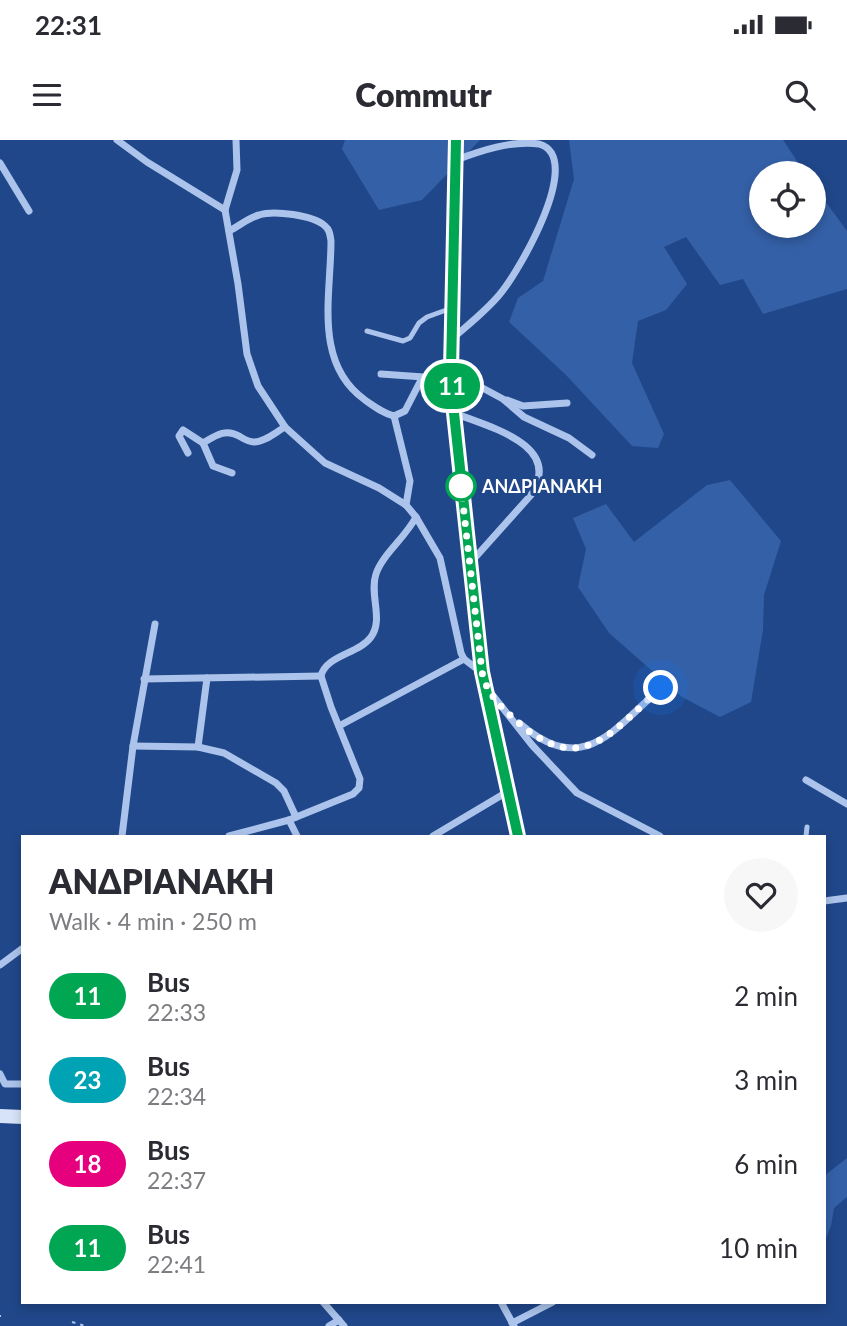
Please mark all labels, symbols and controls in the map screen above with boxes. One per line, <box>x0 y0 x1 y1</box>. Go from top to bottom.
text: 22:31 <box>35 9 102 41</box>
text: Commutr <box>355 75 492 114</box>
icon: menu <box>28 76 66 114</box>
icon: search <box>781 76 819 114</box>
map controls <box>749 161 826 238</box>
button: locate <box>749 161 826 238</box>
line badge: 11 <box>420 363 484 409</box>
text: 11 <box>438 371 466 400</box>
marker: ΑΝΔΡΙΑΝΑΚΗ <box>446 471 476 501</box>
place label: ΑΝΔΡΙΑΝΑΚΗ <box>481 475 602 497</box>
your location <box>643 670 678 705</box>
button: heart <box>724 858 798 932</box>
text: ΑΝΔΡΙΑΝΑΚΗ <box>49 861 274 901</box>
text: Walk · 4 min · 250 m <box>49 907 257 935</box>
text: Bus <box>147 966 190 998</box>
text: 2 min <box>734 980 798 1012</box>
text: 11 <box>74 981 101 1010</box>
text: 22:33 <box>147 998 206 1026</box>
text: Bus <box>147 1050 190 1082</box>
text: 3 min <box>734 1064 798 1096</box>
text: 23 <box>74 1065 101 1094</box>
text: 22:34 <box>147 1082 206 1110</box>
text: Bus <box>147 1134 190 1166</box>
text: 6 min <box>734 1148 798 1180</box>
text: 18 <box>74 1149 101 1178</box>
text: 22:37 <box>147 1166 206 1194</box>
text: Bus <box>147 1218 190 1250</box>
text: 10 min <box>719 1232 798 1264</box>
text: 11 <box>74 1233 101 1262</box>
text: 22:41 <box>147 1250 206 1278</box>

